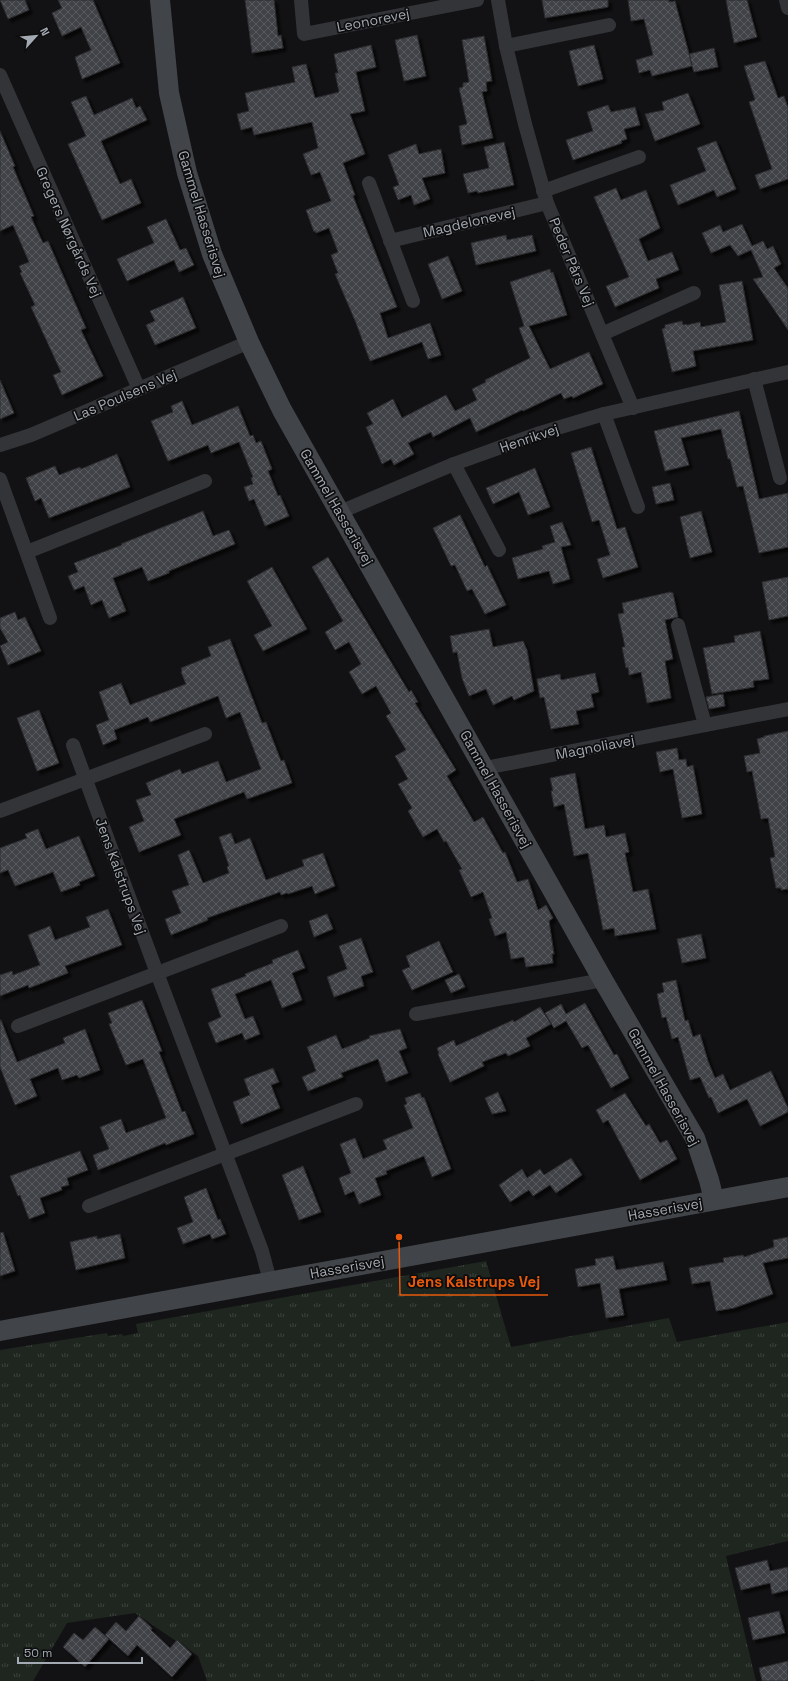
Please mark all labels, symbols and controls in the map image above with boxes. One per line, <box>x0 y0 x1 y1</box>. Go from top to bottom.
street label: Leonorevej <box>335 4 411 36</box>
north arrow <box>16 16 56 56</box>
text: N <box>37 25 53 38</box>
street label: Gammel Hasserisvej <box>174 148 230 280</box>
street label: Gregers Nørgårds Vej <box>32 164 106 300</box>
street label: Magdelonevej <box>421 203 517 241</box>
street label: Peder Pårs Vej <box>545 215 599 309</box>
street label: Las Poulsens Vej <box>71 365 179 425</box>
street label: Henrikvej <box>497 420 561 456</box>
street label: Gammel Hasserisvej <box>296 445 378 569</box>
street label: Gammel Hasserisvej <box>456 727 536 851</box>
street label: Magnoliavej <box>554 731 636 763</box>
street label: Jens Kalstrups Vej <box>92 815 150 937</box>
street label: Gammel Hasserisvej <box>624 1025 704 1149</box>
street label: Hasserisvej <box>626 1194 704 1224</box>
street label: Hasserisvej <box>308 1252 386 1282</box>
callout: Jens Kalstrups Vej <box>400 1268 548 1295</box>
text: Jens Kalstrups Vej <box>408 1272 540 1291</box>
scale bar <box>18 1639 142 1665</box>
text: 50 m <box>24 1645 52 1661</box>

